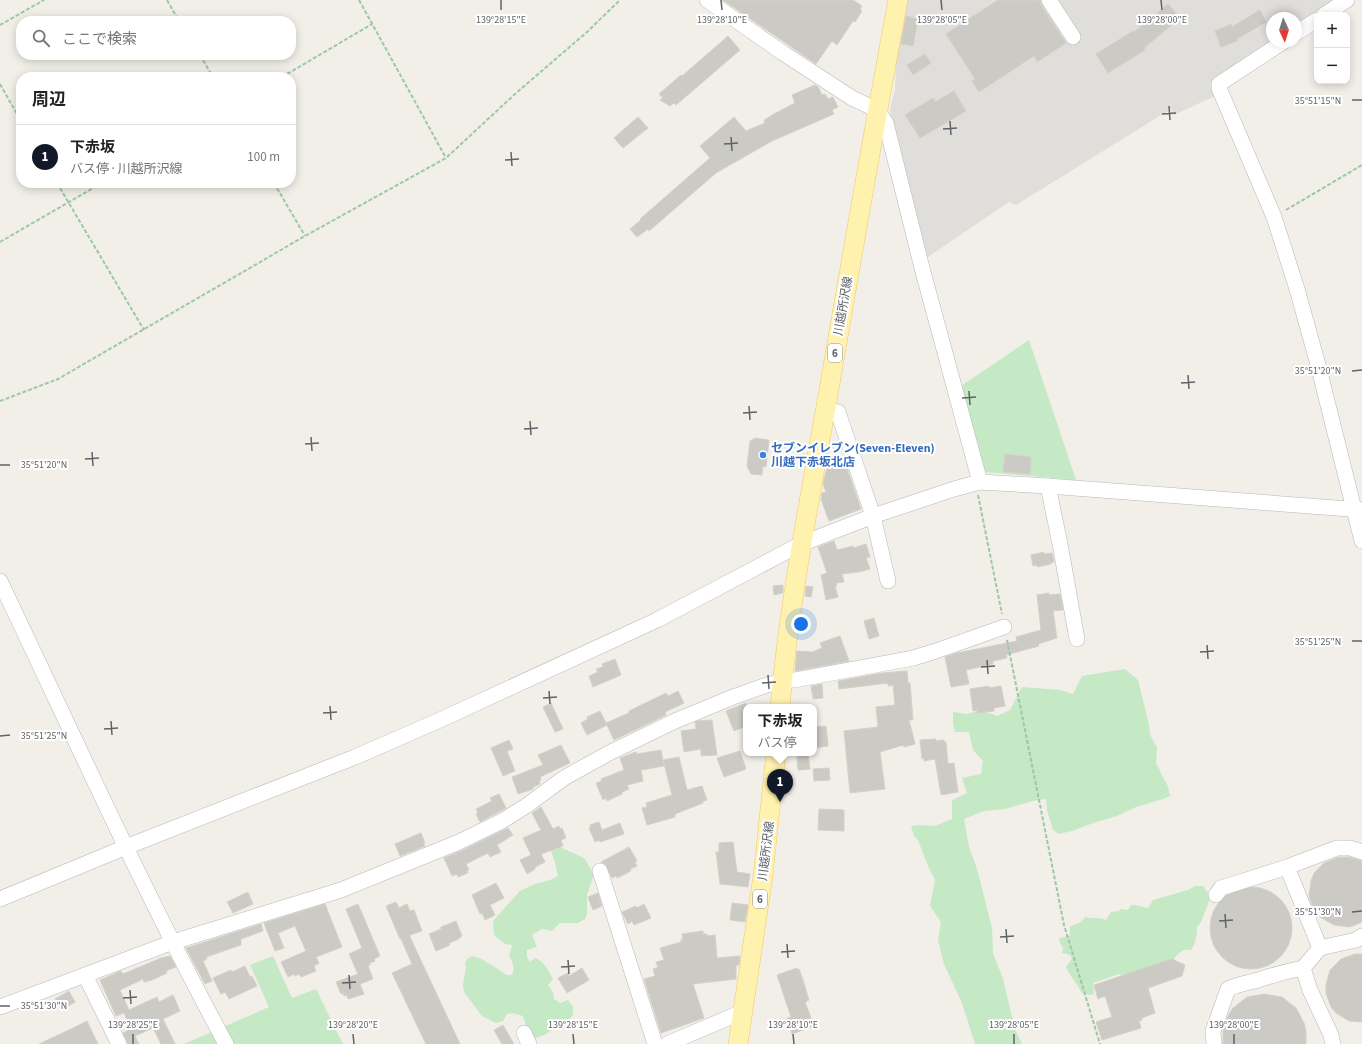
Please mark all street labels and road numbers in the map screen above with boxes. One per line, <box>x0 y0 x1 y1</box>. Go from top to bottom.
street label: 川越所沢線 <box>830 275 857 337</box>
road number: 6 <box>828 344 842 362</box>
street label: 川越所沢線 <box>754 820 779 882</box>
road number: 6 <box>753 890 767 908</box>

